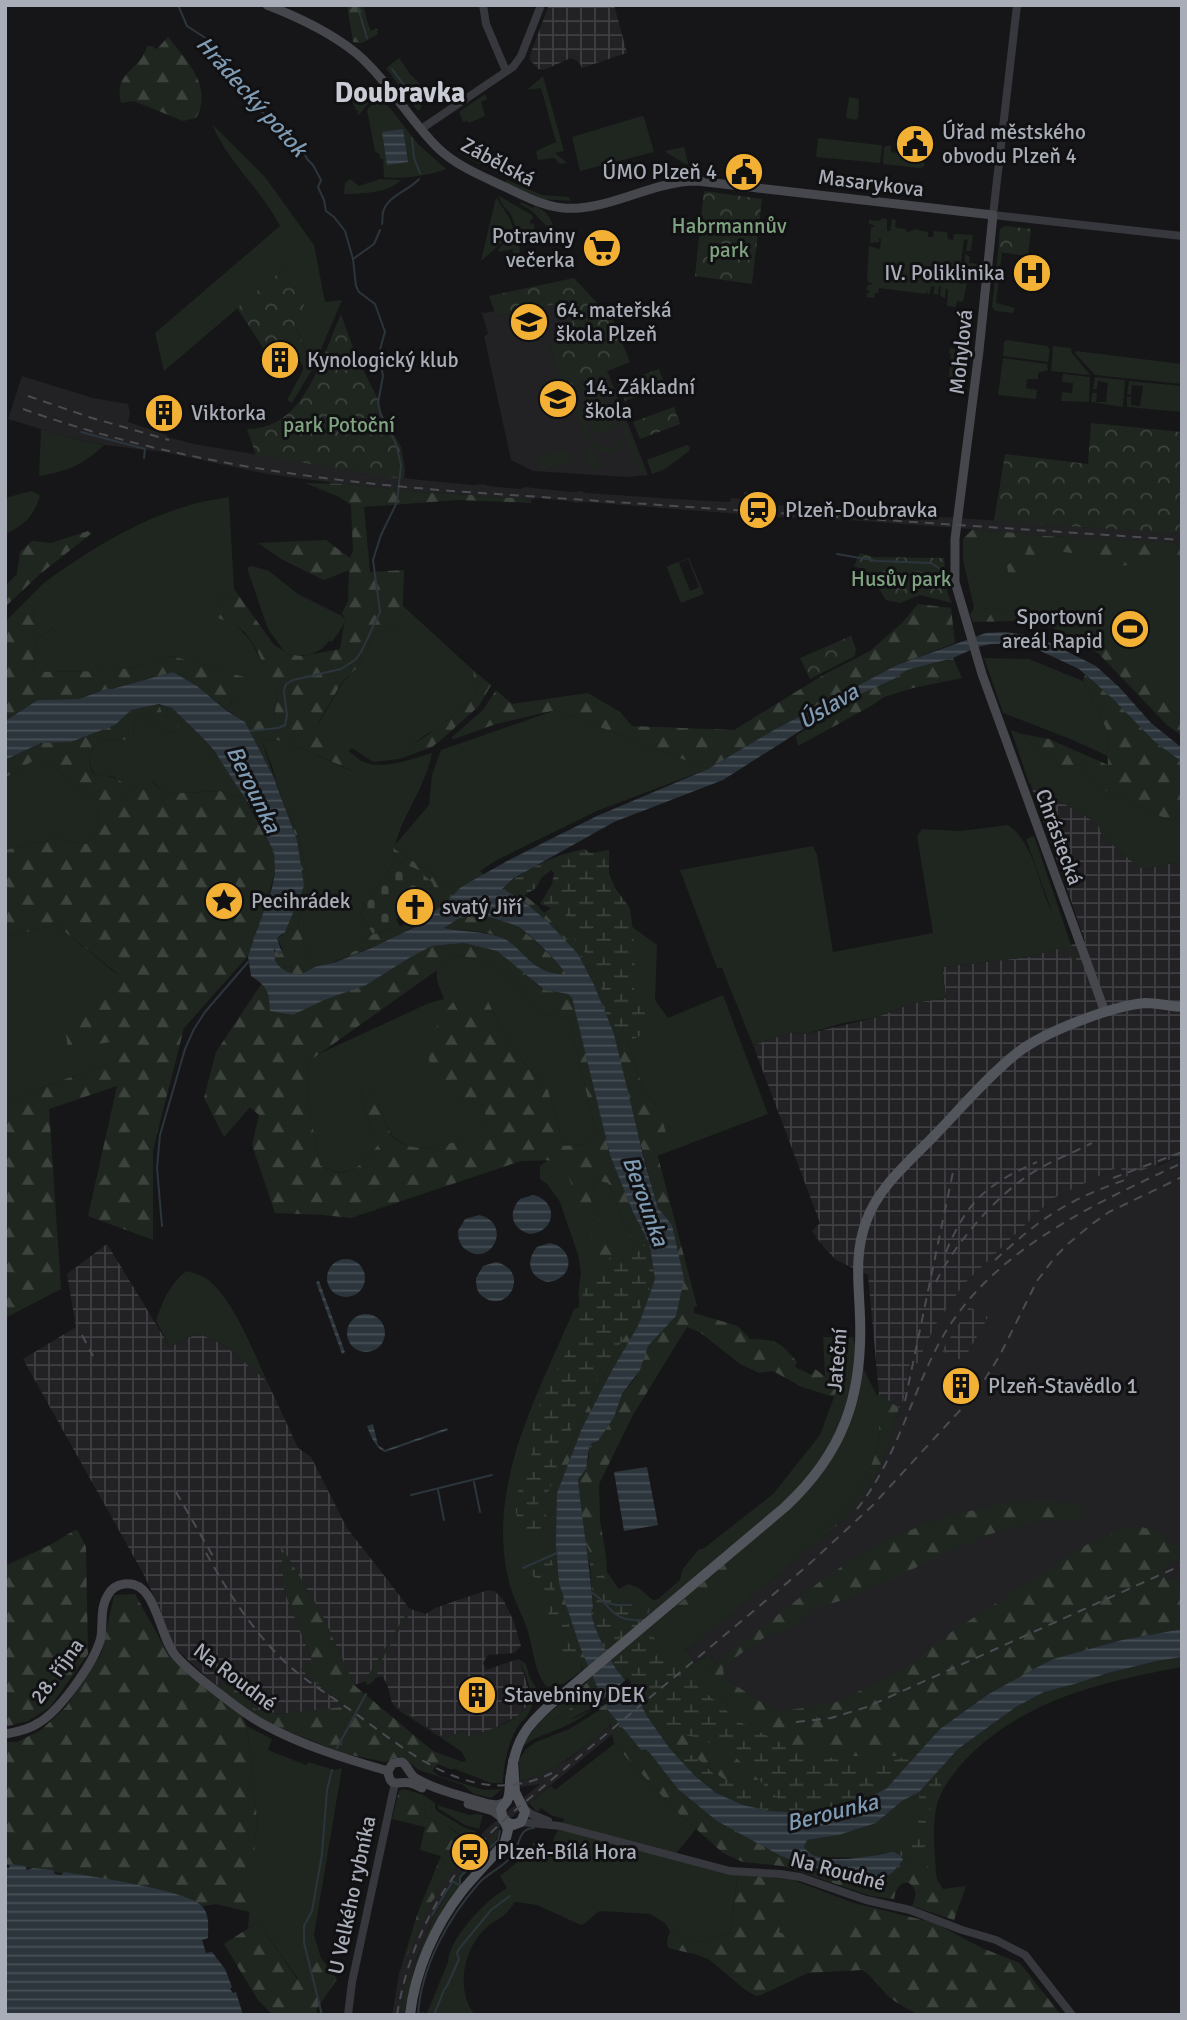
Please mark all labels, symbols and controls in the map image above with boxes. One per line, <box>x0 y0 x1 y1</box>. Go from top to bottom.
water label: Hrádecký potok <box>190 30 315 165</box>
district label: Doubravka <box>335 76 465 110</box>
place label: Úřad městského obvodu Plzeň 4 <box>942 119 1086 169</box>
public building icon: Úřad městského obvodu Plzeň 4 <box>894 123 936 165</box>
street label: Zábělská <box>456 132 540 192</box>
public building icon: ÚMO Plzeň 4 <box>723 151 765 193</box>
place label: ÚMO Plzeň 4 <box>602 159 717 185</box>
street label: Masarykova <box>817 164 925 202</box>
park label: Habrmannův park <box>672 213 787 263</box>
place label: Potraviny večerka <box>492 223 575 273</box>
supermarket icon: Potraviny večerka <box>581 227 623 269</box>
hospital icon: IV. Poliklinika <box>1011 252 1053 294</box>
place label: IV. Poliklinika <box>884 260 1005 286</box>
place label: 64. mateřská škola Plzeň <box>556 297 672 347</box>
school or university icon: 64. mateřská škola Plzeň <box>508 301 550 343</box>
street label: Mohylová <box>944 308 978 396</box>
building icon: Kynologický klub <box>259 339 301 381</box>
place label: Kynologický klub <box>307 347 459 373</box>
place label: 14. Základní škola <box>585 374 696 424</box>
school or university icon: 14. Základní škola <box>537 378 579 420</box>
building icon: Viktorka <box>143 392 185 434</box>
place label: Viktorka <box>191 400 266 426</box>
park label: park Potoční <box>283 412 395 438</box>
station icon: Plzeň-Doubravka <box>737 489 779 531</box>
place label: Plzeň-Doubravka <box>785 497 938 523</box>
park label: Husův park <box>851 566 952 592</box>
place label: Sportovní areál Rapid <box>1002 604 1103 654</box>
sports icon: Sportovní areál Rapid <box>1109 608 1151 650</box>
water label: Úslava <box>793 677 865 736</box>
water label: Berounka <box>220 741 288 839</box>
street label: Chrástecká <box>1030 785 1088 889</box>
place icon: Pecihrádek <box>203 880 245 922</box>
church icon: svatý Jiří <box>394 886 436 928</box>
place label: Pecihrádek <box>251 888 351 914</box>
place label: svatý Jiří <box>442 894 522 920</box>
water label: Berounka <box>616 1152 676 1251</box>
street label: Jateční <box>821 1327 853 1393</box>
building icon: Plzeň-Stavědlo 1 <box>940 1365 982 1407</box>
place label: Plzeň-Stavědlo 1 <box>988 1373 1138 1399</box>
street label: 28. října <box>25 1633 89 1709</box>
street label: Na Roudné <box>188 1637 282 1717</box>
building icon: Stavebniny DEK <box>456 1674 498 1716</box>
place label: Stavebniny DEK <box>504 1682 645 1708</box>
water label: Berounka <box>783 1787 882 1838</box>
street label: U Velkého rybníka <box>323 1813 381 1977</box>
station icon: Plzeň-Bílá Hora <box>449 1831 491 1873</box>
place label: Plzeň-Bílá Hora <box>497 1839 637 1865</box>
street label: Na Roudné <box>788 1846 888 1896</box>

